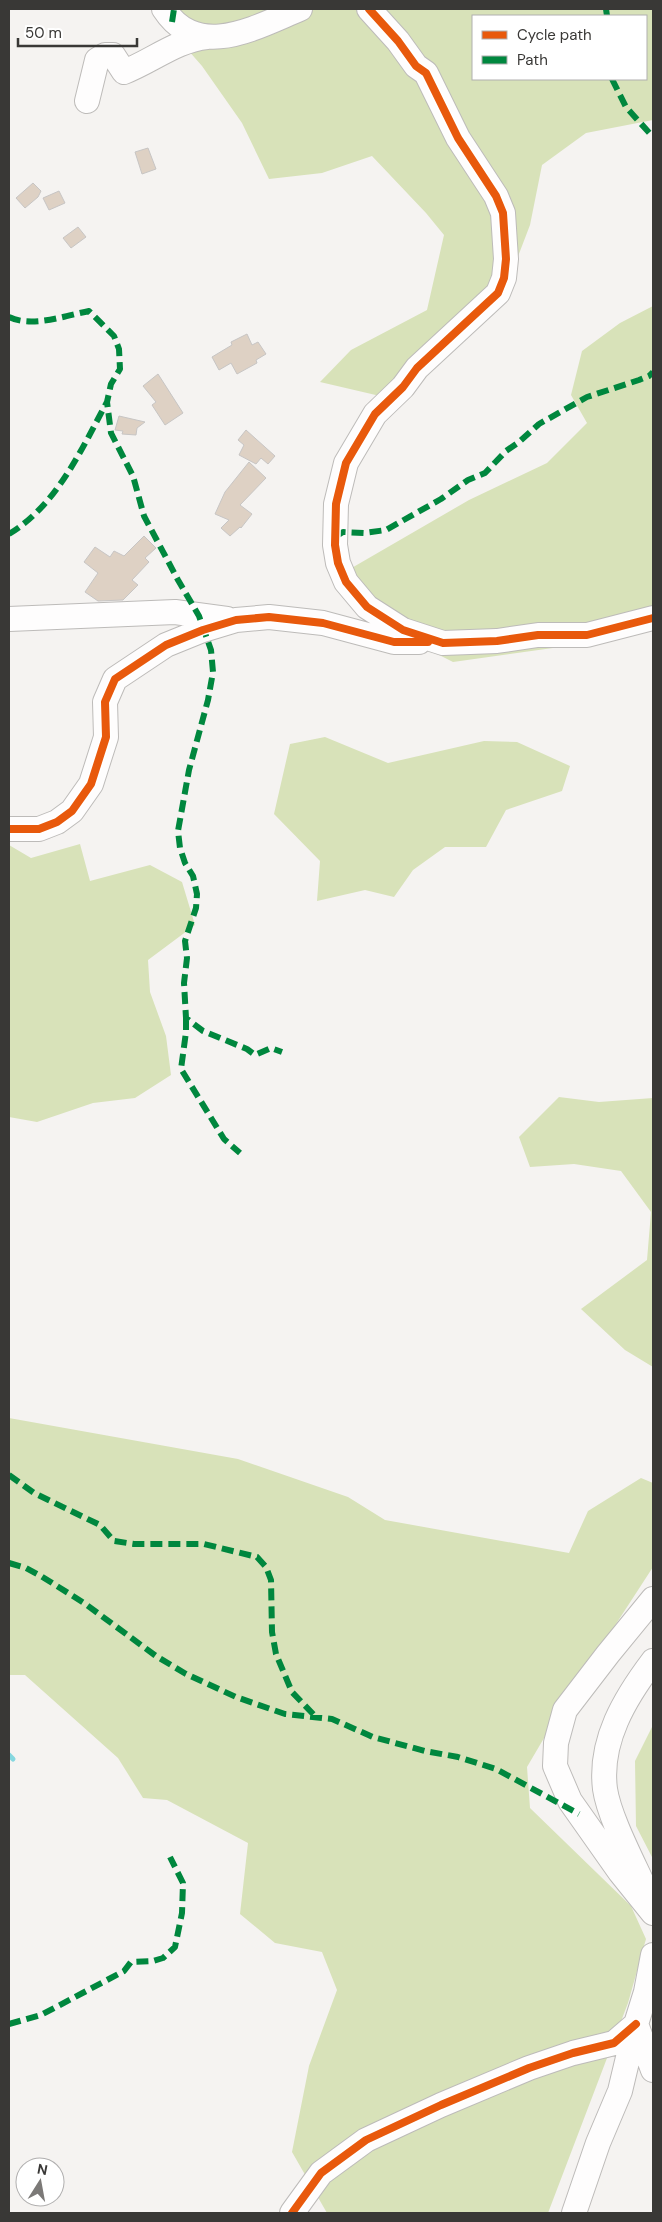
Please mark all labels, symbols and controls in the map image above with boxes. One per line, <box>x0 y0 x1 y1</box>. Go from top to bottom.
scale bar <box>18 15 136 47</box>
legend <box>472 15 647 80</box>
text: 50 m <box>25 23 62 43</box>
text: Cycle path <box>517 25 592 45</box>
text: Path <box>517 50 548 70</box>
north arrow <box>15 2157 65 2207</box>
text: N <box>36 2159 49 2179</box>

